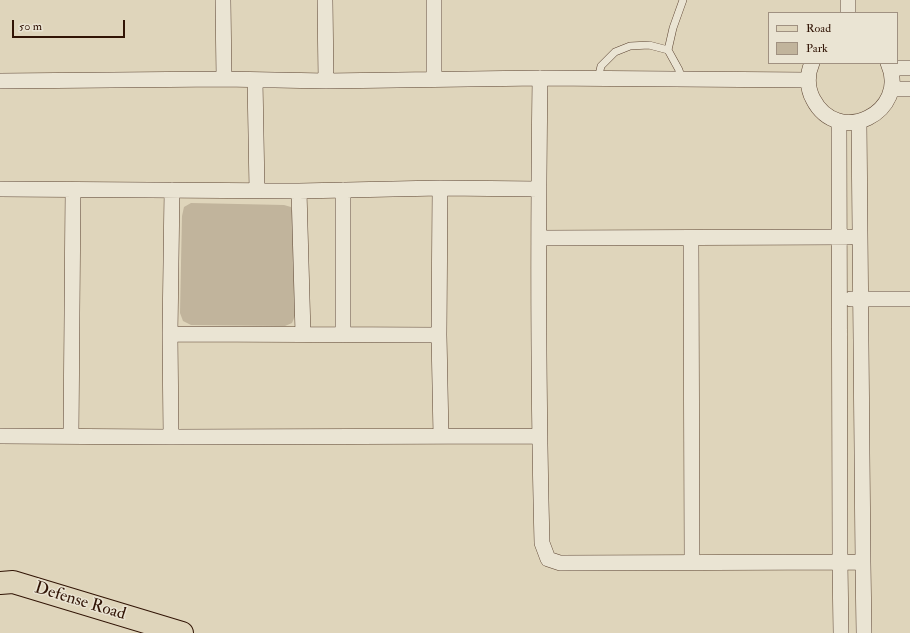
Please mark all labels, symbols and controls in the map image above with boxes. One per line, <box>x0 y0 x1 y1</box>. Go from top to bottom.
scale bar <box>14 12 127 38</box>
legend <box>768 12 898 64</box>
text: 50 m <box>19 19 42 34</box>
text: Road <box>806 21 831 36</box>
text: Park <box>806 41 828 56</box>
street label: Defense Road <box>32 578 128 626</box>

